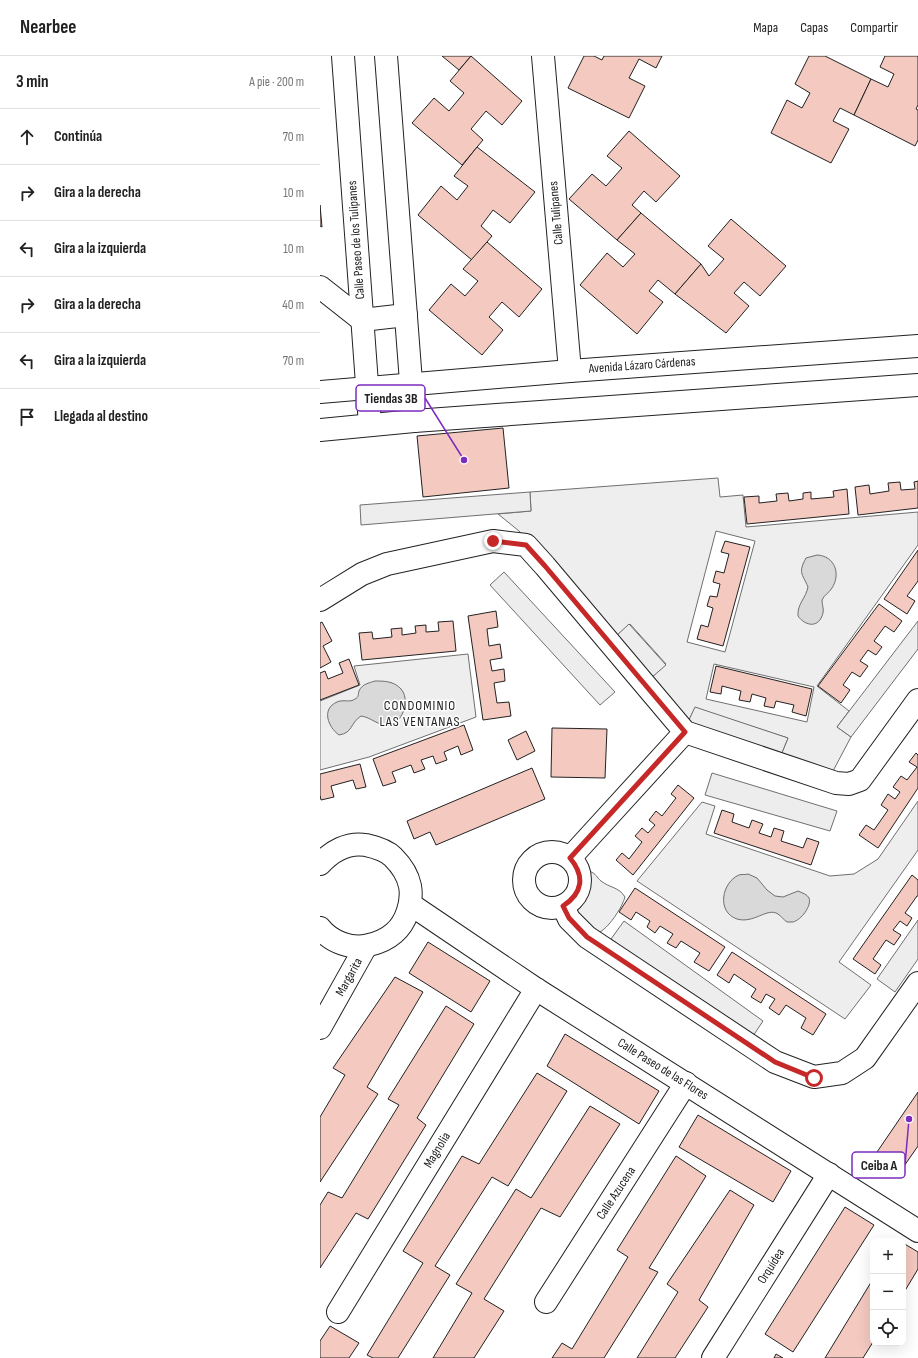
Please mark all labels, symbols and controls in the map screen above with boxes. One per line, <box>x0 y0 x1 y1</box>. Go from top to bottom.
text: Nearbee <box>20 16 76 39</box>
text: Mapa <box>753 19 778 36</box>
text: Capas <box>800 19 828 36</box>
text: Compartir <box>850 19 898 36</box>
text: 3 min <box>16 72 49 92</box>
text: A pie · 200 m <box>249 74 304 90</box>
icon: ahead <box>16 126 38 148</box>
text: Continúa <box>54 127 102 146</box>
text: 70 m <box>283 129 304 145</box>
street label: Calle Paseo de los Tulipanes <box>344 180 368 300</box>
street label: Calle Tulipanes <box>545 180 567 246</box>
icon: right <box>16 182 38 204</box>
text: Gira a la derecha <box>54 183 141 202</box>
text: 10 m <box>283 185 304 201</box>
icon: left <box>16 238 38 260</box>
text: Gira a la izquierda <box>54 239 146 258</box>
text: 10 m <box>283 241 304 257</box>
icon: right <box>16 294 38 316</box>
text: Gira a la derecha <box>54 295 141 314</box>
text: 40 m <box>282 297 304 313</box>
icon: left <box>16 350 38 372</box>
text: Gira a la izquierda <box>54 351 146 370</box>
text: 70 m <box>283 353 304 369</box>
street label: Avenida Lázaro Cárdenas <box>587 353 696 377</box>
callout: Tiendas 3B <box>356 385 425 411</box>
text: Tiendas 3B <box>364 390 418 407</box>
icon: arrive <box>16 406 38 428</box>
text: Llegada al destino <box>54 407 148 426</box>
route end <box>484 532 502 550</box>
district label: CONDOMINIO LAS VENTANAS <box>380 697 460 730</box>
street label: Margarita <box>332 955 366 999</box>
street label: Calle Paseo de las Flores <box>615 1035 712 1103</box>
route start <box>805 1069 823 1087</box>
street label: Magnolia <box>420 1129 454 1171</box>
callout: Ceiba A <box>852 1152 905 1178</box>
text: Ceiba A <box>861 1157 898 1174</box>
street label: Calle Azucena <box>593 1164 639 1222</box>
map controls <box>870 1238 906 1346</box>
button: + <box>870 1238 906 1274</box>
street label: Orquídea <box>754 1245 788 1287</box>
button: − <box>870 1274 906 1310</box>
button: locate <box>870 1310 906 1346</box>

